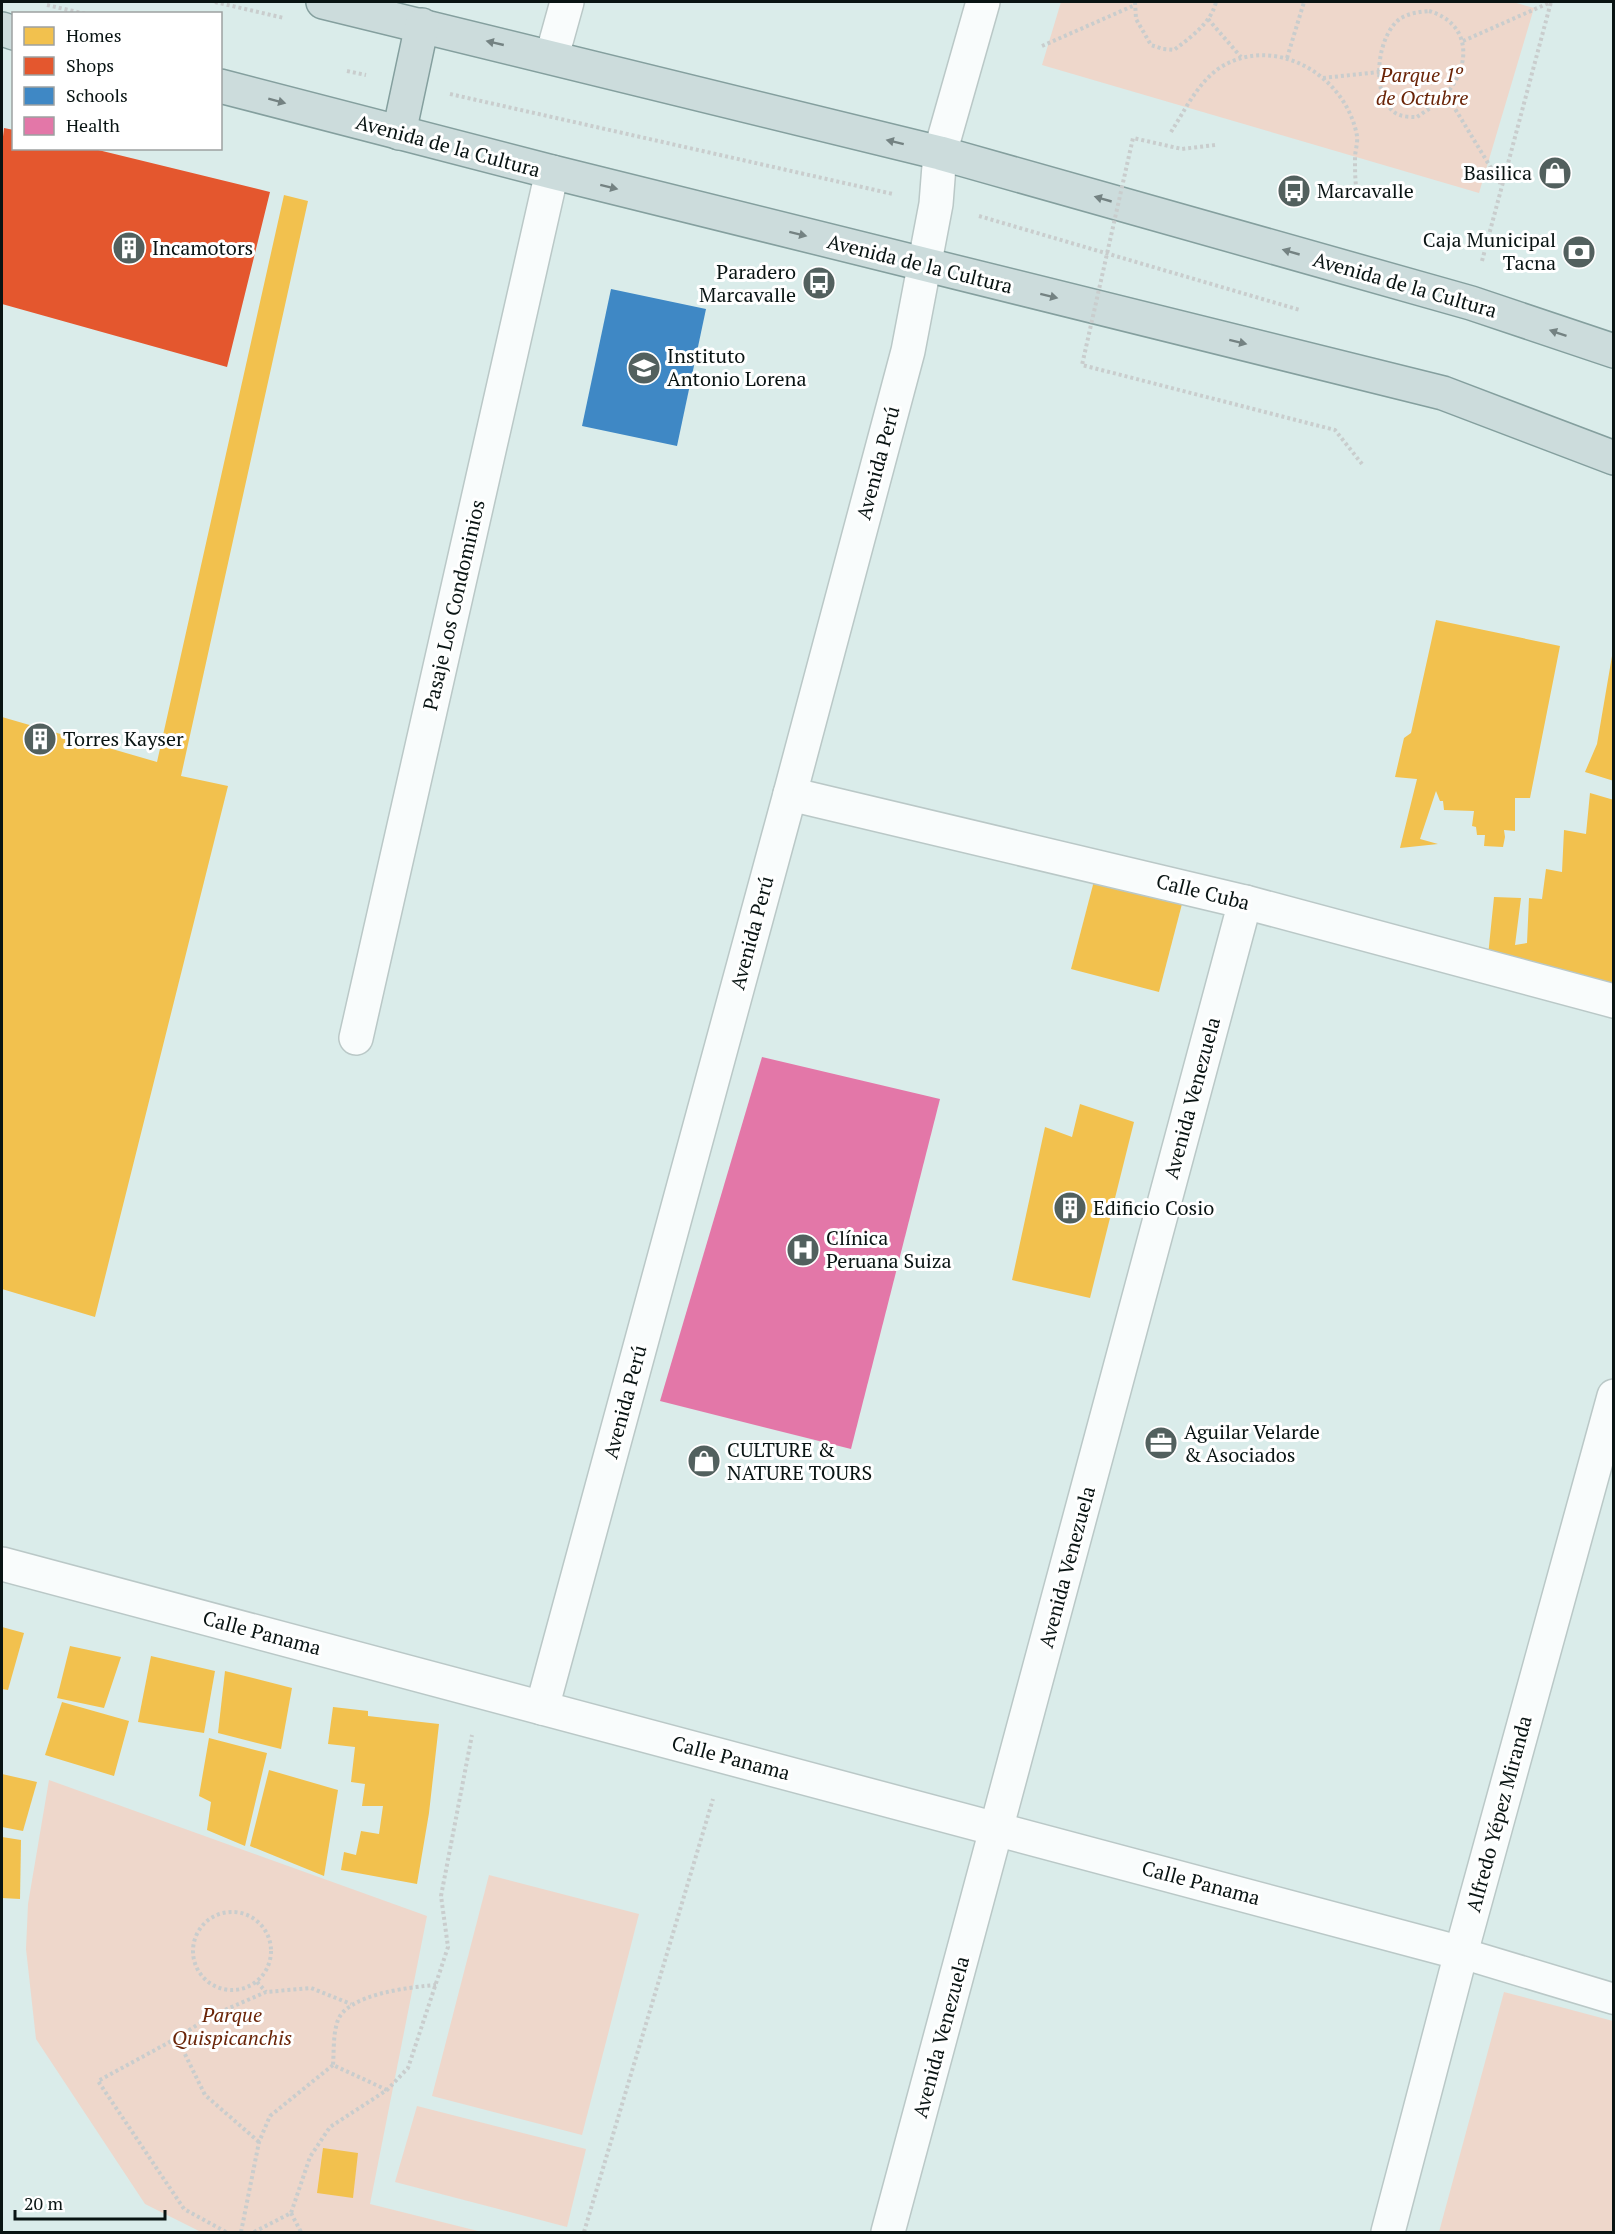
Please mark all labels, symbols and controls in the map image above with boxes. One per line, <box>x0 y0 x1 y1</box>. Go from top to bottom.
legend <box>12 12 222 150</box>
text: Homes <box>66 23 121 47</box>
one-way arrow <box>486 37 504 47</box>
text: Shops <box>66 53 114 77</box>
park label: Parque 1º de Octubre <box>1376 61 1468 111</box>
text: Schools <box>66 83 128 107</box>
one-way arrow <box>268 97 286 106</box>
street label: Avenida de la Cultura <box>353 108 543 183</box>
text: Health <box>66 113 120 137</box>
one-way arrow <box>886 136 904 146</box>
shop icon: Basilica <box>1537 155 1573 191</box>
place label: Basilica <box>1463 159 1532 186</box>
bus stop icon: Marcavalle <box>1276 173 1312 209</box>
place label: Marcavalle <box>1317 177 1414 204</box>
one-way arrow <box>600 182 618 192</box>
one-way arrow <box>1094 194 1112 203</box>
place label: Caja Municipal Tacna <box>1423 226 1556 276</box>
street label: Avenida de la Cultura <box>825 227 1016 300</box>
one-way arrow <box>789 229 808 239</box>
building icon: Incamotors <box>111 230 147 266</box>
place label: Incamotors <box>152 234 253 261</box>
bank icon: Caja Municipal Tacna <box>1561 234 1597 270</box>
street label: Avenida de la Cultura <box>1310 245 1500 324</box>
one-way arrow <box>1282 247 1300 256</box>
place label: Paradero Marcavalle <box>699 258 796 308</box>
bus stop icon: Paradero Marcavalle <box>801 265 837 301</box>
one-way arrow <box>1040 291 1058 301</box>
one-way arrow <box>1549 327 1567 337</box>
one-way arrow <box>1229 338 1247 348</box>
place label: Instituto Antonio Lorena <box>667 342 807 392</box>
school or university icon: Instituto Antonio Lorena <box>626 350 662 386</box>
street label: Avenida Perú <box>849 403 906 523</box>
street label: Pasaje Los Condominios <box>416 497 491 713</box>
building icon: Torres Kayser <box>22 721 58 757</box>
place label: Torres Kayser <box>63 725 184 752</box>
street label: Calle Cuba <box>1154 867 1253 916</box>
street label: Avenida Perú <box>723 873 780 993</box>
street label: Avenida Venezuela <box>1157 1014 1226 1182</box>
building icon: Edificio Cosio <box>1052 1190 1088 1226</box>
place label: Edificio Cosio <box>1093 1194 1214 1221</box>
place label: Clínica Peruana Suiza <box>826 1224 952 1274</box>
hospital icon: Clínica Peruana Suiza <box>785 1232 821 1268</box>
street label: Avenida Perú <box>596 1342 653 1462</box>
place label: Aguilar Velarde & Asociados <box>1184 1418 1320 1468</box>
office icon: Aguilar Velarde & Asociados <box>1143 1425 1179 1461</box>
place label: CULTURE & NATURE TOURS <box>727 1436 872 1486</box>
shop icon: CULTURE & NATURE TOURS <box>686 1443 722 1479</box>
street label: Avenida Venezuela <box>1032 1483 1101 1651</box>
street label: Calle Panama <box>200 1604 324 1661</box>
street label: Alfredo Yépez Miranda <box>1459 1713 1538 1915</box>
street label: Calle Panama <box>669 1729 793 1786</box>
street label: Calle Panama <box>1139 1854 1263 1911</box>
street label: Avenida Venezuela <box>906 1953 975 2121</box>
park label: Parque Quispicanchis <box>172 2001 292 2051</box>
scale bar <box>15 2183 165 2221</box>
text: 20 m <box>24 2191 64 2215</box>

